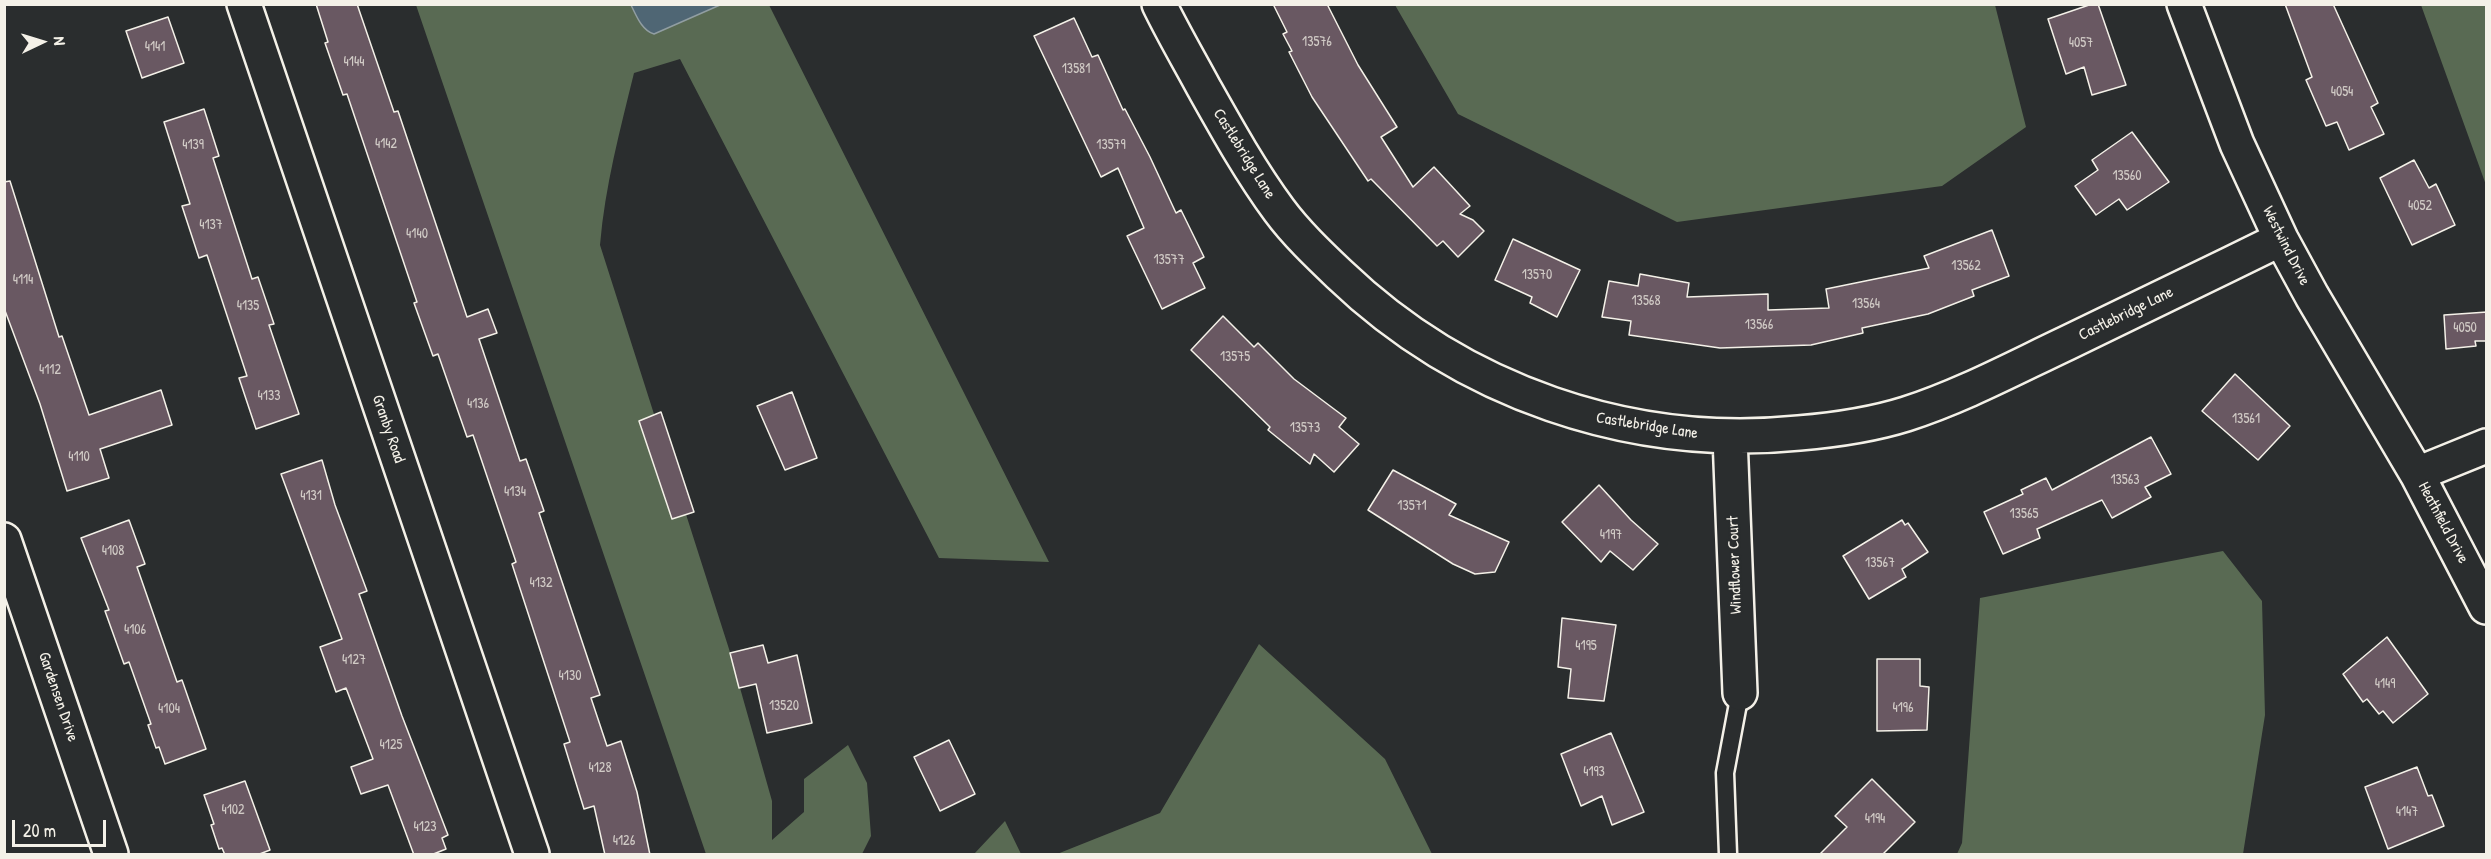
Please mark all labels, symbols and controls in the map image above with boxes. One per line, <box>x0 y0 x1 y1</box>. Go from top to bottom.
north arrow <box>12 12 72 72</box>
house number: 13576 <box>1302 34 1332 50</box>
house number: 4057 <box>2069 35 2093 51</box>
text: N <box>49 36 71 46</box>
house number: 4141 <box>145 39 165 55</box>
house number: 4144 <box>344 54 364 70</box>
house number: 13581 <box>1062 61 1090 77</box>
house number: 4054 <box>2331 84 2353 100</box>
street label: Castlebridge Lane <box>1209 105 1279 203</box>
house number: 4142 <box>375 136 397 152</box>
house number: 4139 <box>182 137 204 153</box>
house number: 13579 <box>1096 137 1126 153</box>
house number: 13560 <box>2112 168 2142 184</box>
house number: 4052 <box>2408 198 2432 214</box>
street label: Westwind Drive <box>2258 203 2314 289</box>
house number: 4137 <box>199 217 223 233</box>
house number: 4140 <box>406 226 428 242</box>
house number: 13577 <box>1153 252 1185 268</box>
house number: 13562 <box>1951 258 1981 274</box>
house number: 13570 <box>1522 267 1552 283</box>
house number: 4114 <box>13 272 33 288</box>
street label: Castlebridge Lane <box>2076 283 2176 345</box>
house number: 13568 <box>1632 293 1660 309</box>
house number: 13564 <box>1852 296 1880 312</box>
house number: 4135 <box>237 298 259 314</box>
house number: 13566 <box>1745 317 1773 333</box>
house number: 4050 <box>2453 320 2477 336</box>
house number: 13575 <box>1220 349 1250 365</box>
house number: 4112 <box>39 362 61 378</box>
house number: 4133 <box>258 388 280 404</box>
street label: Granby Road <box>367 392 409 466</box>
house number: 4136 <box>467 396 489 412</box>
street label: Castlebridge Lane <box>1595 408 1699 444</box>
house number: 13561 <box>2232 411 2260 427</box>
house number: 13573 <box>1290 420 1320 436</box>
house number: 4110 <box>68 449 90 465</box>
house number: 13563 <box>2110 472 2140 488</box>
street label: Heathfield Drive <box>2414 479 2472 567</box>
house number: 4134 <box>504 484 526 500</box>
house number: 4131 <box>300 488 322 504</box>
house number: 13571 <box>1397 498 1427 514</box>
house number: 13565 <box>2010 506 2038 522</box>
street label: Windflower Court <box>1724 515 1746 615</box>
house number: 4197 <box>1600 527 1622 543</box>
house number: 4108 <box>102 543 124 559</box>
house number: 13567 <box>1865 555 1895 571</box>
house number: 4132 <box>529 575 553 591</box>
house number: 4106 <box>124 622 146 638</box>
house number: 4195 <box>1575 638 1597 654</box>
street label: Gardensen Drive <box>34 650 82 744</box>
house number: 4127 <box>342 652 366 668</box>
house number: 4130 <box>559 668 581 684</box>
house number: 4149 <box>2375 676 2395 692</box>
house number: 13520 <box>769 698 799 714</box>
house number: 4196 <box>1892 700 1914 716</box>
house number: 4104 <box>158 701 180 717</box>
house number: 4125 <box>380 737 402 753</box>
house number: 4128 <box>589 760 611 776</box>
house number: 4193 <box>1583 764 1605 780</box>
house number: 4102 <box>221 802 245 818</box>
house number: 4147 <box>2396 804 2418 820</box>
scale bar <box>15 808 110 846</box>
house number: 4194 <box>1865 811 1885 827</box>
text: 20 m <box>23 818 56 843</box>
house number: 4123 <box>413 819 437 835</box>
house number: 4126 <box>613 833 635 849</box>

